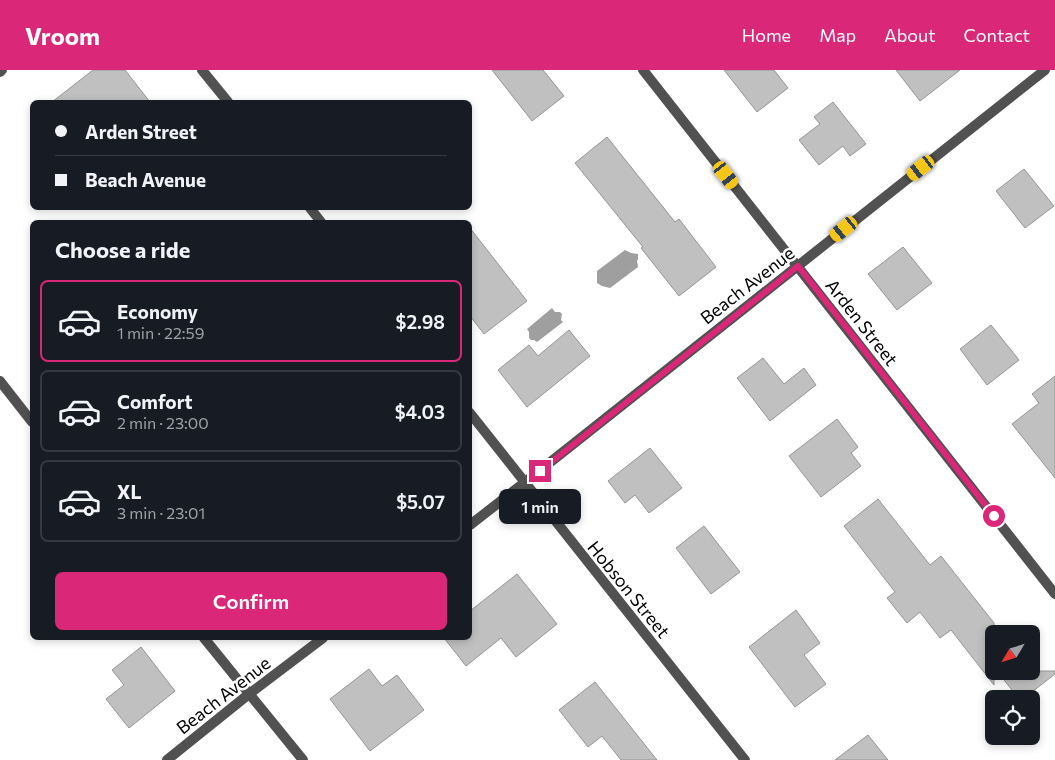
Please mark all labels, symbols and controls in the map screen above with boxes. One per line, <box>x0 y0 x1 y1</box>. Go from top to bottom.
text: Vroom <box>25 21 100 50</box>
text: Home <box>742 24 791 46</box>
text: Map <box>819 24 856 46</box>
text: About <box>884 24 936 46</box>
text: Contact <box>964 24 1030 46</box>
text: Arden Street <box>85 120 197 143</box>
car <box>904 153 937 183</box>
car <box>710 159 741 191</box>
text: Beach Avenue <box>85 168 206 191</box>
car <box>827 214 860 244</box>
text: Choose a ride <box>55 236 190 263</box>
street label: Beach Avenue <box>696 241 798 329</box>
street label: Arden Street <box>821 274 903 370</box>
icon: car <box>57 299 102 344</box>
text: Economy <box>117 300 198 323</box>
text: $2.98 <box>396 310 445 333</box>
text: 1 min · 22:59 <box>117 323 204 342</box>
icon: car <box>57 389 102 434</box>
text: Comfort <box>117 390 193 413</box>
text: $4.03 <box>395 400 445 423</box>
text: 2 min · 23:00 <box>117 413 209 432</box>
route end <box>529 460 551 482</box>
icon: car <box>57 479 102 524</box>
text: XL <box>117 480 142 503</box>
callout: 1 min <box>499 488 581 524</box>
text: $5.07 <box>396 490 445 513</box>
text: 1 min <box>521 497 559 516</box>
text: 3 min · 23:01 <box>117 503 205 522</box>
route start <box>983 505 1005 527</box>
street label: Hobson Street <box>583 536 675 642</box>
button: Confirm <box>55 572 447 630</box>
north arrow <box>985 625 1040 680</box>
map controls <box>985 625 1040 745</box>
street label: Beach Avenue <box>172 651 274 739</box>
button: locate <box>985 690 1040 745</box>

